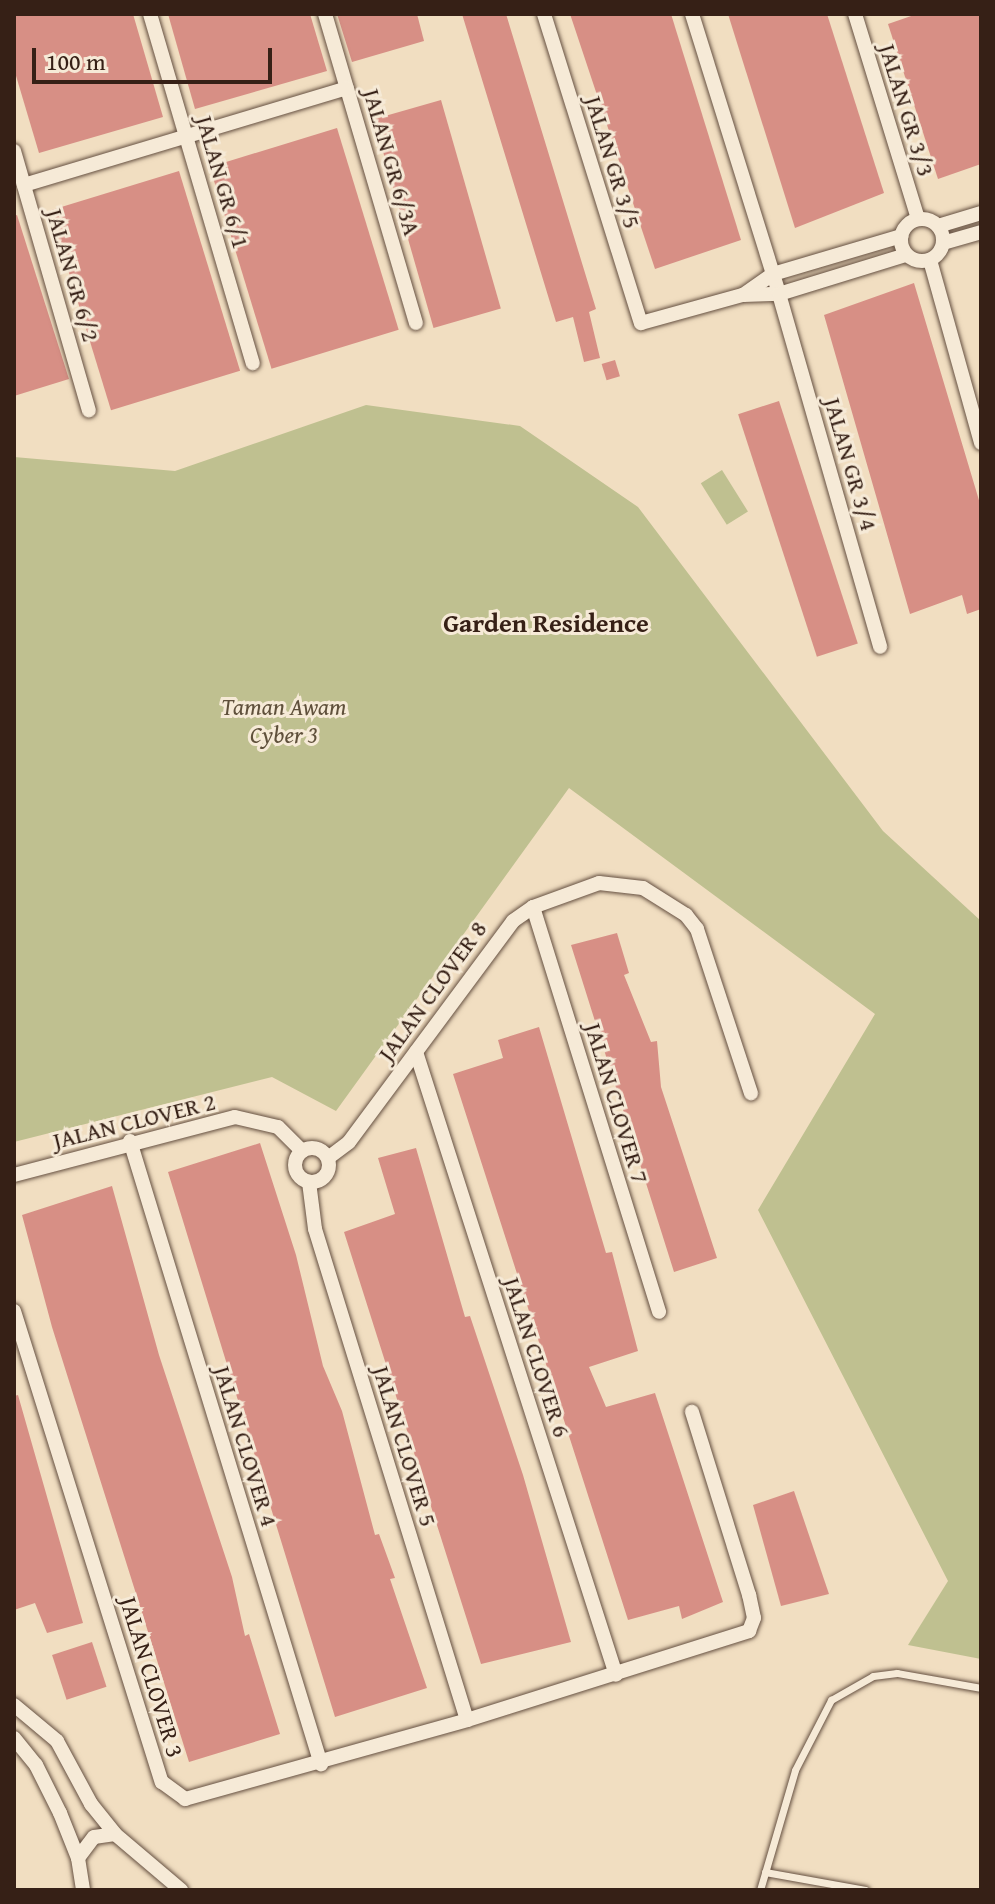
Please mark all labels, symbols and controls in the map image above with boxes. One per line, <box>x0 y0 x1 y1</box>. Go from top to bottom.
scale bar <box>36 32 276 82</box>
street label: JALAN GR 3/3 <box>873 40 941 180</box>
text: 100 m <box>46 44 106 79</box>
street label: JALAN GR 6/3A <box>357 85 427 239</box>
street label: JALAN GR 3/5 <box>579 92 647 232</box>
street label: JALAN GR 6/1 <box>190 112 256 252</box>
street label: JALAN GR 6/2 <box>40 205 106 345</box>
street label: JALAN GR 3/4 <box>818 394 884 534</box>
district label: Garden Residence <box>443 607 649 639</box>
park label: Taman Awam Cyber 3 <box>221 693 347 749</box>
street label: JALAN CLOVER 8 <box>371 915 493 1067</box>
street label: JALAN CLOVER 7 <box>579 1019 655 1187</box>
street label: JALAN CLOVER 2 <box>50 1087 218 1155</box>
street label: JALAN CLOVER 6 <box>498 1273 576 1441</box>
street label: JALAN CLOVER 4 <box>208 1362 284 1530</box>
street label: JALAN CLOVER 5 <box>367 1362 443 1530</box>
street label: JALAN CLOVER 3 <box>114 1593 190 1761</box>

